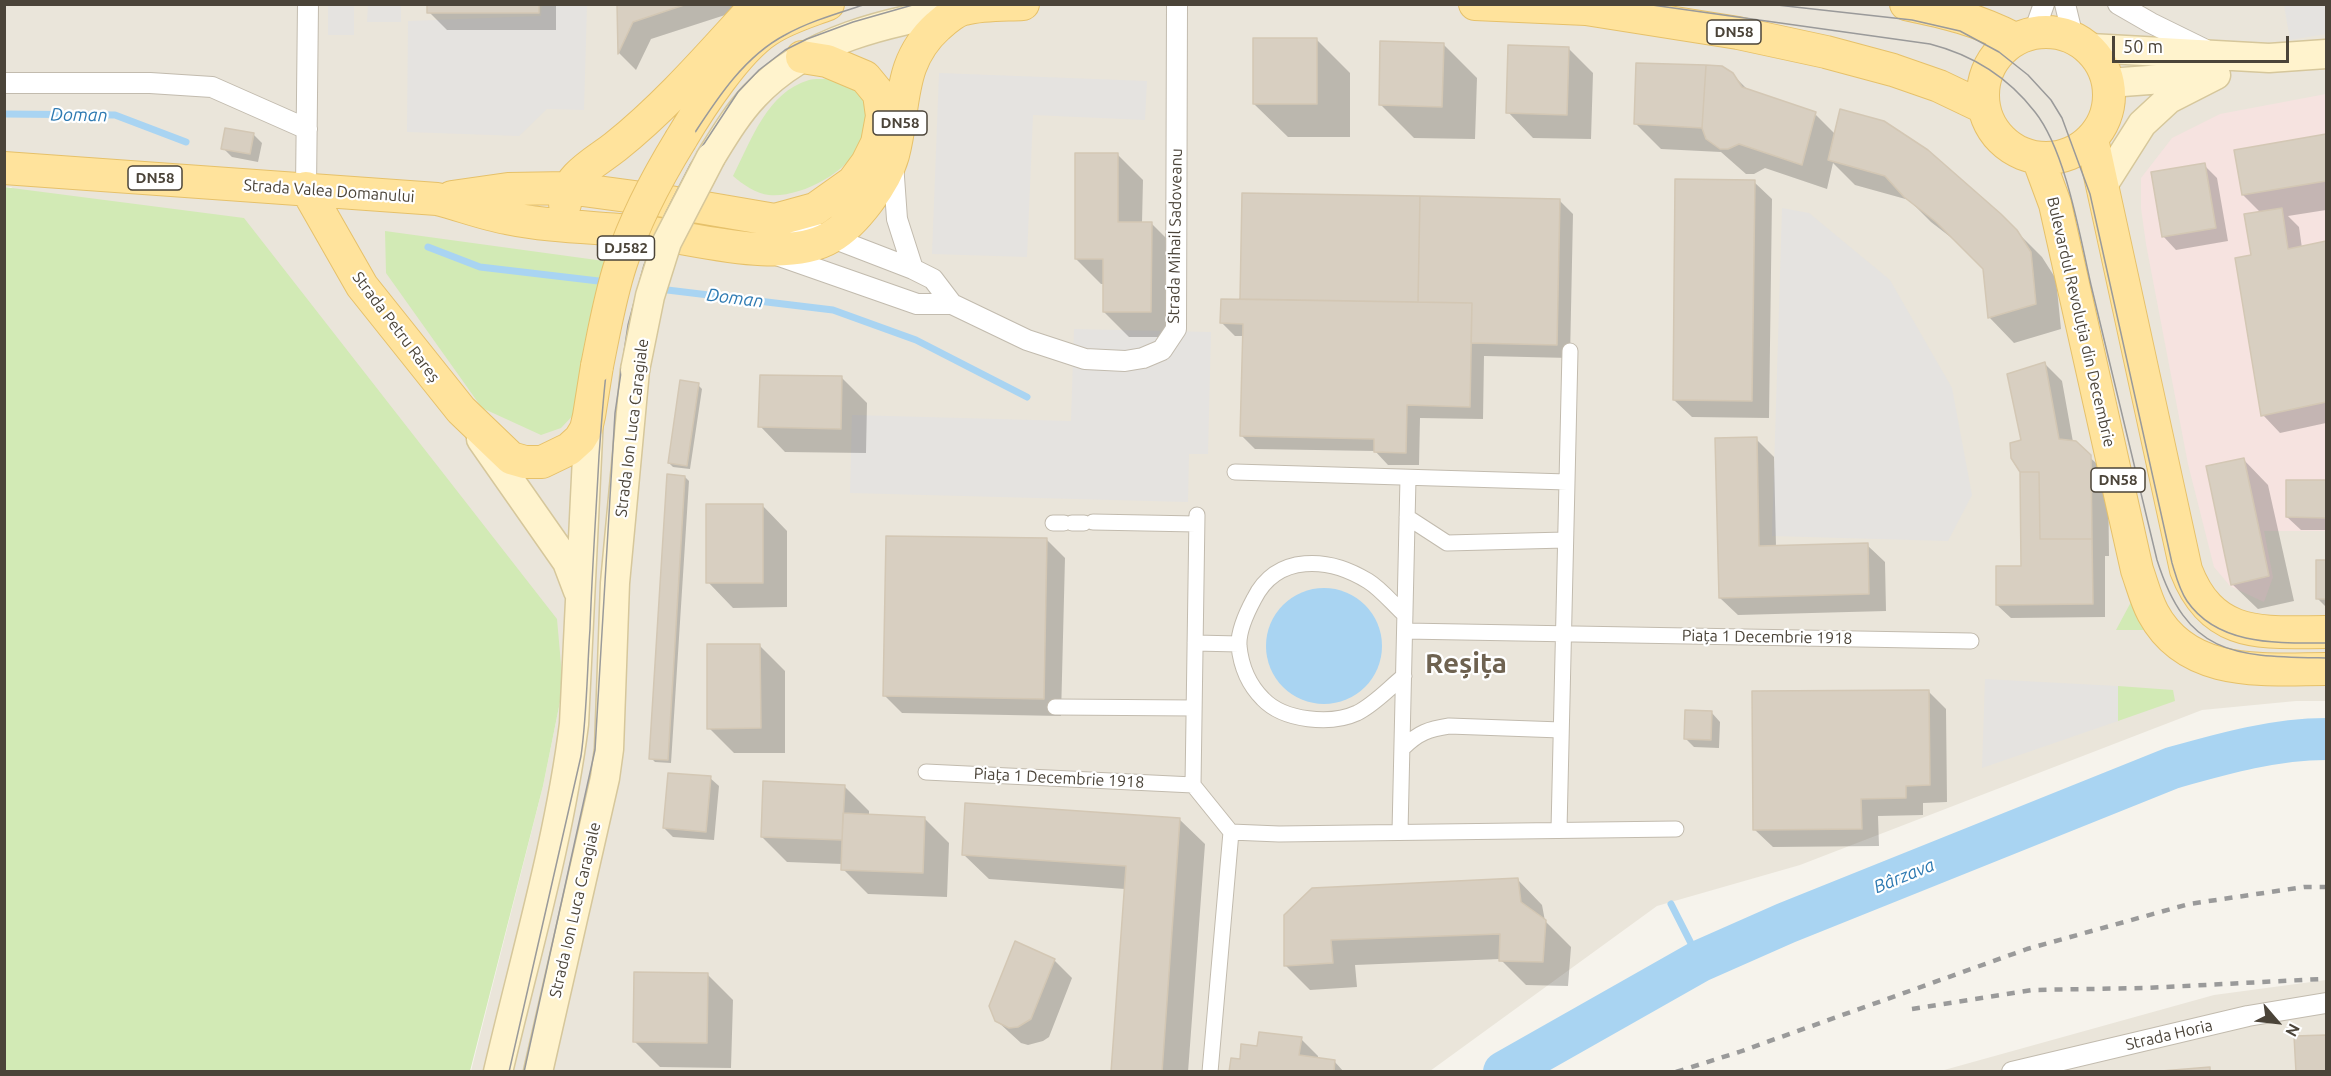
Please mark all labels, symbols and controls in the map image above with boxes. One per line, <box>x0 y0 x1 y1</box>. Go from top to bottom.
road number: DN58 <box>1707 20 1761 44</box>
scale bar <box>2115 24 2292 62</box>
text: 50 m <box>2123 36 2163 56</box>
water label: Doman <box>50 104 108 126</box>
road number: DN58 <box>873 111 927 135</box>
street label: Strada Mihail Sadoveanu <box>1164 148 1186 324</box>
road number: DN58 <box>128 166 182 190</box>
street label: Strada Valea Domanului <box>243 175 415 207</box>
street label: Bulevardul Revoluția din Decembrie <box>2043 195 2119 449</box>
road number: DJ582 <box>598 236 654 260</box>
street label: Strada Petru Rareș <box>348 268 444 386</box>
water label: Doman <box>705 284 765 312</box>
street label: Strada Ion Luca Caragiale <box>612 338 652 518</box>
road number: DN58 <box>2091 468 2145 492</box>
street label: Piața 1 Decembrie 1918 <box>1682 626 1852 648</box>
district label: Reșița <box>1425 647 1507 681</box>
street label: Piața 1 Decembrie 1918 <box>973 764 1145 792</box>
street label: Strada Ion Luca Caragiale <box>545 820 605 1000</box>
water label: Bârzava <box>1870 854 1938 898</box>
north arrow <box>2247 992 2307 1052</box>
street label: Strada Horia <box>2124 1016 2214 1054</box>
text: N <box>2282 1021 2304 1040</box>

